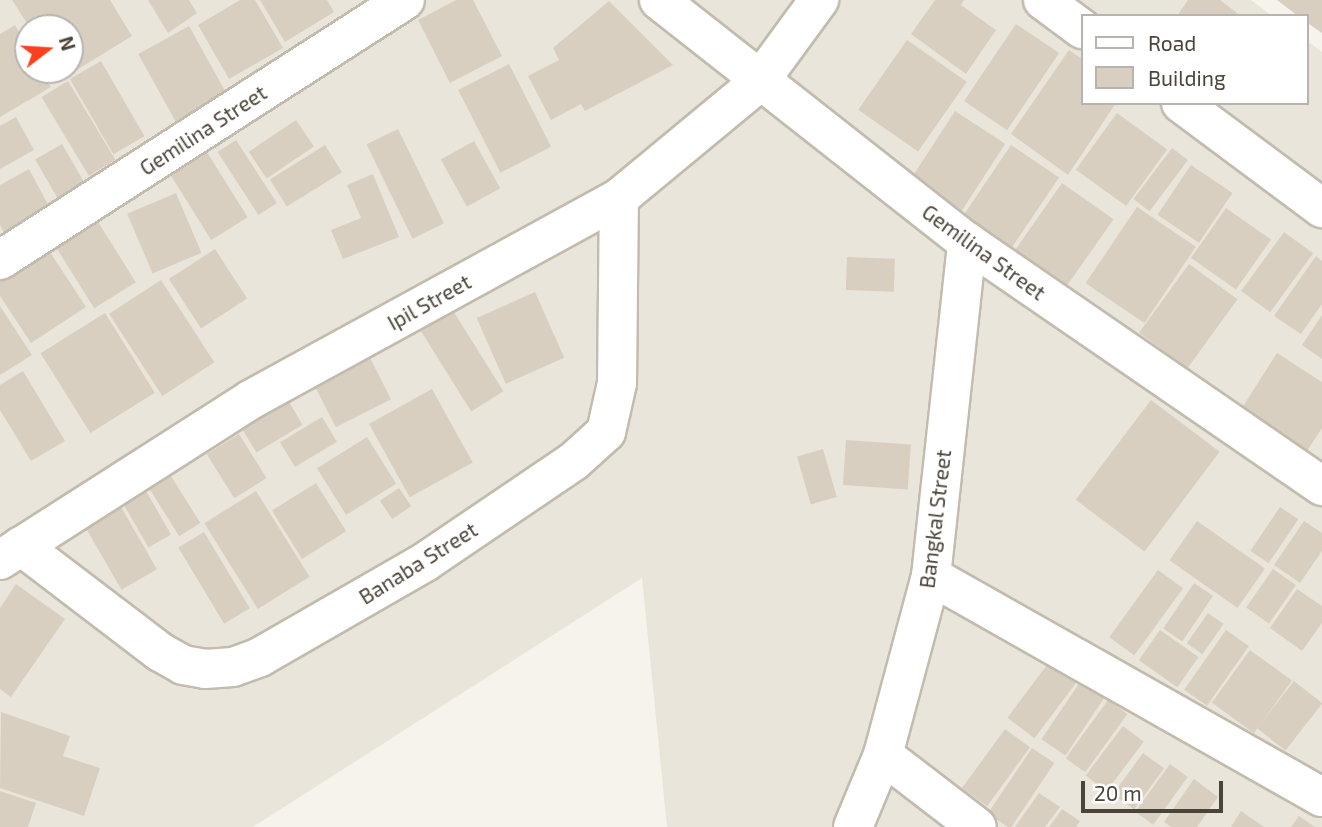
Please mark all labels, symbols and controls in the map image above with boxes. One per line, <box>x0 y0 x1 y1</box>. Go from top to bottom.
north arrow <box>14 14 84 84</box>
legend <box>1080 14 1308 105</box>
text: Road <box>1148 30 1196 55</box>
text: N <box>55 33 81 53</box>
text: Building <box>1148 65 1226 90</box>
street label: Gemilina Street <box>135 80 271 180</box>
street label: Gemilina Street <box>917 199 1051 305</box>
street label: Ipil Street <box>383 269 475 335</box>
street label: Bangkal Street <box>914 448 956 590</box>
street label: Banaba Street <box>354 517 482 609</box>
scale bar <box>1084 768 1226 812</box>
text: 20 m <box>1094 780 1142 805</box>

